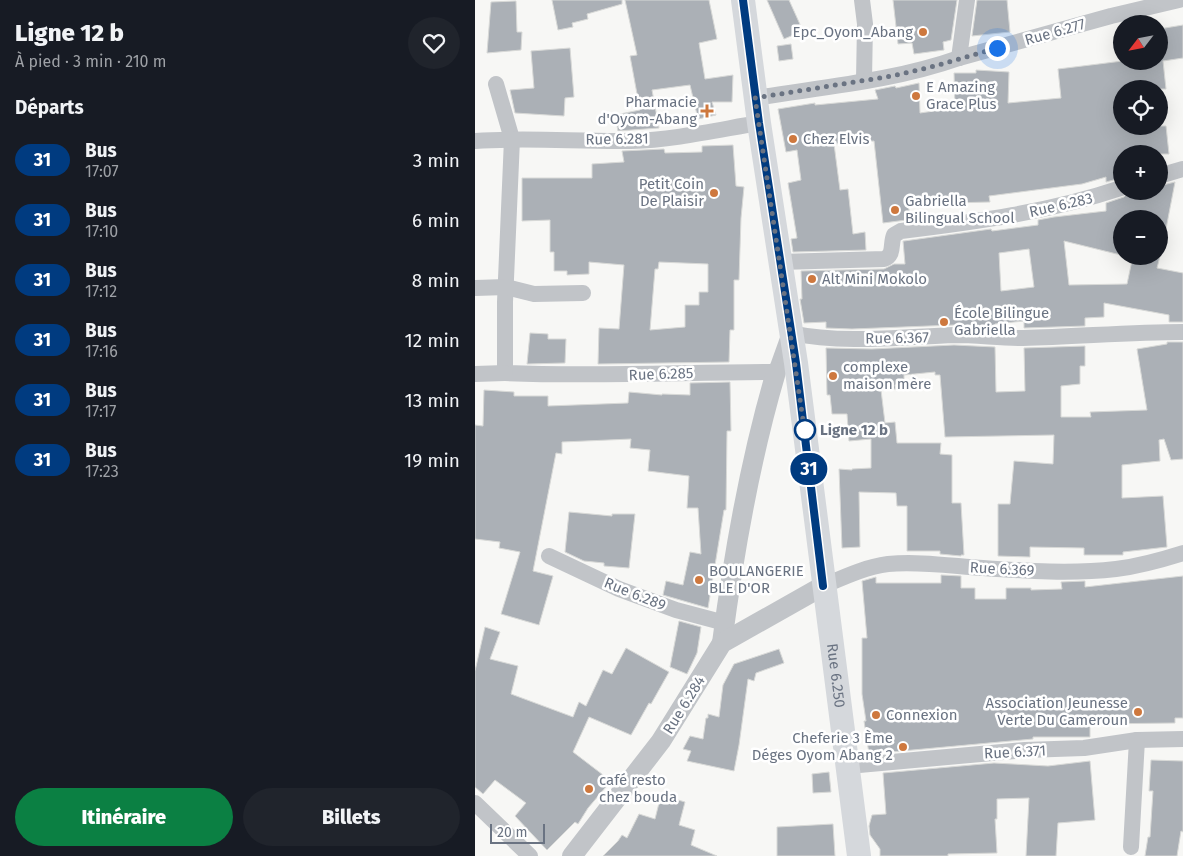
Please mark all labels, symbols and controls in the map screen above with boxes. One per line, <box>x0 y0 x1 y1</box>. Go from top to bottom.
street label: Rue 6.277 <box>1023 15 1088 49</box>
north arrow <box>1113 15 1167 70</box>
map controls <box>1113 15 1168 265</box>
button: heart <box>408 17 460 69</box>
text: Ligne 12 b <box>15 19 124 47</box>
place label: Epc_Oyom_Abang <box>793 23 913 41</box>
marker: Epc_Oyom_Abang <box>917 26 929 38</box>
your location <box>985 36 1010 61</box>
text: À pied · 3 min · 210 m <box>15 52 167 71</box>
place label: E Amazing Grace Plus <box>926 78 997 113</box>
button: locate <box>1113 80 1168 135</box>
marker: E Amazing Grace Plus <box>910 90 922 102</box>
place label: Pharmacie d'Oyom-Abang <box>597 93 697 128</box>
text: Départs <box>15 96 84 119</box>
marker: Pharmacie d'Oyom-Abang <box>701 105 713 117</box>
street label: Rue 6.281 <box>585 129 649 149</box>
place label: Chez Elvis <box>803 130 869 148</box>
marker: Chez Elvis <box>787 133 799 145</box>
text: Bus <box>85 139 117 162</box>
button: + <box>1113 145 1168 200</box>
text: 31 <box>34 149 51 171</box>
text: 3 min <box>413 149 460 172</box>
text: 17:07 <box>85 162 119 181</box>
place label: Petit Coin De Plaisir <box>639 175 704 210</box>
marker: Petit Coin De Plaisir <box>708 187 720 199</box>
street label: Rue 6.283 <box>1027 189 1095 221</box>
place label: Gabriella Bilingual School <box>905 192 1015 227</box>
text: Bus <box>85 199 117 222</box>
marker: Gabriella Bilingual School <box>889 204 901 216</box>
text: 31 <box>34 209 51 231</box>
text: 6 min <box>412 209 460 232</box>
button: − <box>1113 210 1168 265</box>
text: 17:10 <box>85 222 118 241</box>
text: Bus <box>85 259 117 282</box>
text: 31 <box>34 269 51 291</box>
text: 8 min <box>412 269 460 292</box>
place label: Alt Mini Mokolo <box>822 270 927 288</box>
marker: Alt Mini Mokolo <box>806 273 818 285</box>
text: 17:12 <box>85 282 117 301</box>
place label: École Bilingue Gabriella <box>954 304 1049 339</box>
marker: École Bilingue Gabriella <box>938 316 950 328</box>
text: Bus <box>85 319 117 342</box>
street label: Rue 6.367 <box>865 328 929 348</box>
text: 31 <box>34 329 51 351</box>
text: 12 min <box>405 329 460 352</box>
text: 17:16 <box>85 342 118 361</box>
place label: complexe maison mère <box>843 358 931 393</box>
street label: Rue 6.285 <box>628 364 694 384</box>
marker: complexe maison mère <box>827 370 839 382</box>
text: Bus <box>85 379 117 402</box>
text: 31 <box>34 389 51 411</box>
text: 13 min <box>404 389 460 412</box>
text: 17:17 <box>85 402 116 421</box>
marker: Ligne 12 b <box>794 419 816 441</box>
place label: Ligne 12 b <box>820 421 888 439</box>
text: Bus <box>85 439 117 462</box>
text: 31 <box>34 449 51 471</box>
text: 19 min <box>404 449 460 472</box>
line badge: 31 <box>787 453 831 485</box>
text: 31 <box>800 458 818 480</box>
text: 17:23 <box>85 462 119 481</box>
street label: Rue 6.369 <box>969 558 1035 580</box>
place label: BOULANGERIE BLE D'OR <box>709 562 804 597</box>
street label: Rue 6.289 <box>602 574 669 615</box>
marker: BOULANGERIE BLE D'OR <box>693 574 705 586</box>
street label: Rue 6.250 <box>823 642 849 709</box>
street label: Rue 6.284 <box>659 673 709 737</box>
place label: Association Jeunesse Verte Du Cameroun <box>986 694 1128 729</box>
place label: Connexion <box>886 706 958 724</box>
marker: Association Jeunesse Verte Du Cameroun <box>1132 706 1144 718</box>
marker: Connexion <box>870 709 882 721</box>
place label: Cheferie 3 Ème Déges Oyom Abang 2 <box>752 729 893 764</box>
marker: Cheferie 3 Ème Déges Oyom Abang 2 <box>897 741 909 753</box>
street label: Rue 6.371 <box>984 741 1046 763</box>
place label: café resto chez bouda <box>599 771 677 806</box>
marker: café resto chez bouda <box>583 783 595 795</box>
button: Itinéraire <box>15 788 233 846</box>
button: Billets <box>243 788 460 846</box>
scale bar <box>490 821 545 844</box>
text: 20 m <box>497 824 527 841</box>

